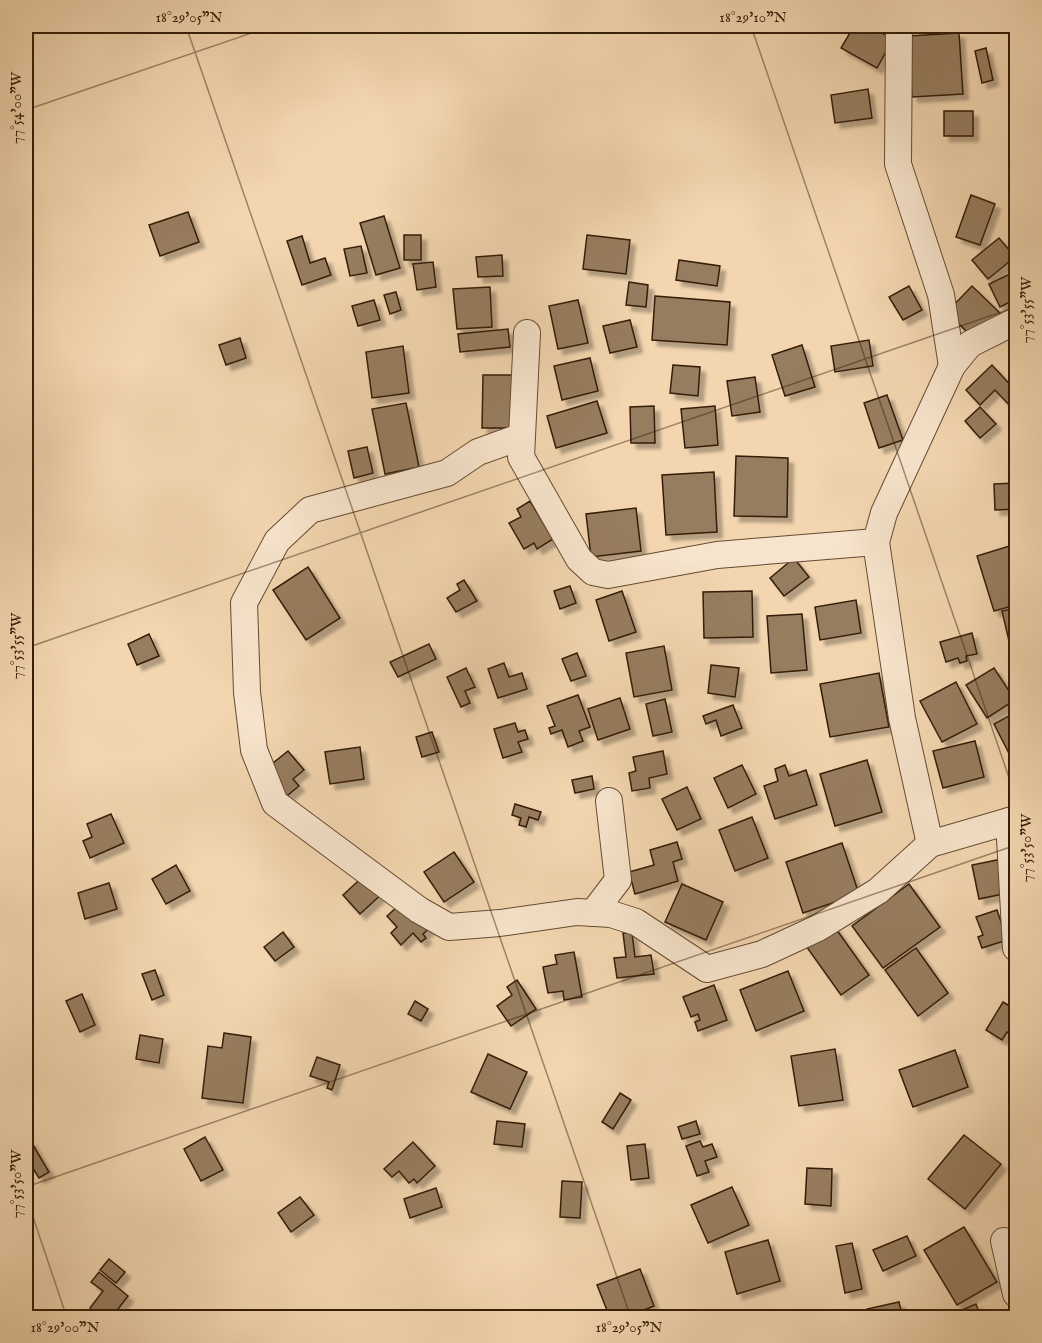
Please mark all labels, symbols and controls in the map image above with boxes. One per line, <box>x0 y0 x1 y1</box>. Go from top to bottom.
text: 18°29'05"N <box>155 8 223 27</box>
text: 18°29'10"N <box>719 8 787 27</box>
text: 77°54'00"W <box>7 71 26 144</box>
text: 77°53'55"W <box>1017 276 1036 343</box>
text: 77°53'55"W <box>7 612 26 679</box>
text: 77°53'50"W <box>1017 813 1036 882</box>
text: 77°53'50"W <box>7 1149 26 1218</box>
text: 18°29'00"N <box>30 1318 100 1337</box>
text: 18°29'05"N <box>595 1318 663 1337</box>

